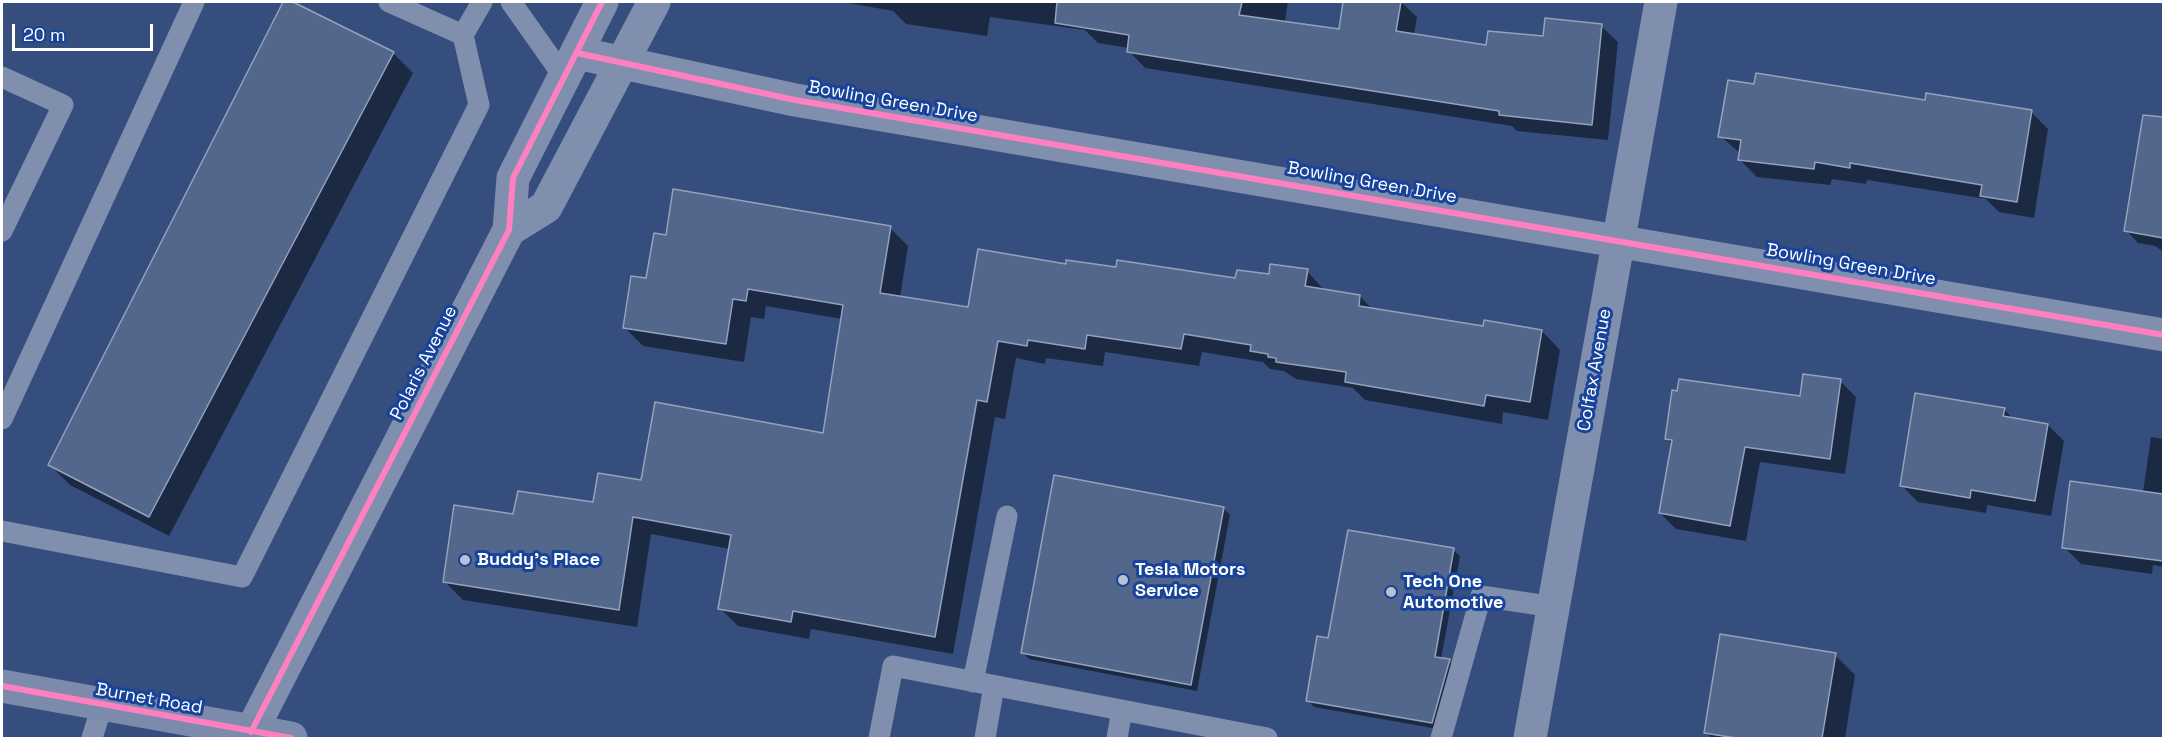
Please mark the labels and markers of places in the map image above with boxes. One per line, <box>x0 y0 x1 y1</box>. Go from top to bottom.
place label: Buddy's Place <box>477 549 600 571</box>
marker: Buddy's Place <box>458 553 472 567</box>
place label: Tesla Motors Service <box>1135 559 1245 602</box>
place label: Tech One Automotive <box>1403 571 1503 614</box>
marker: Tesla Motors Service <box>1116 573 1130 587</box>
marker: Tech One Automotive <box>1384 585 1398 599</box>

